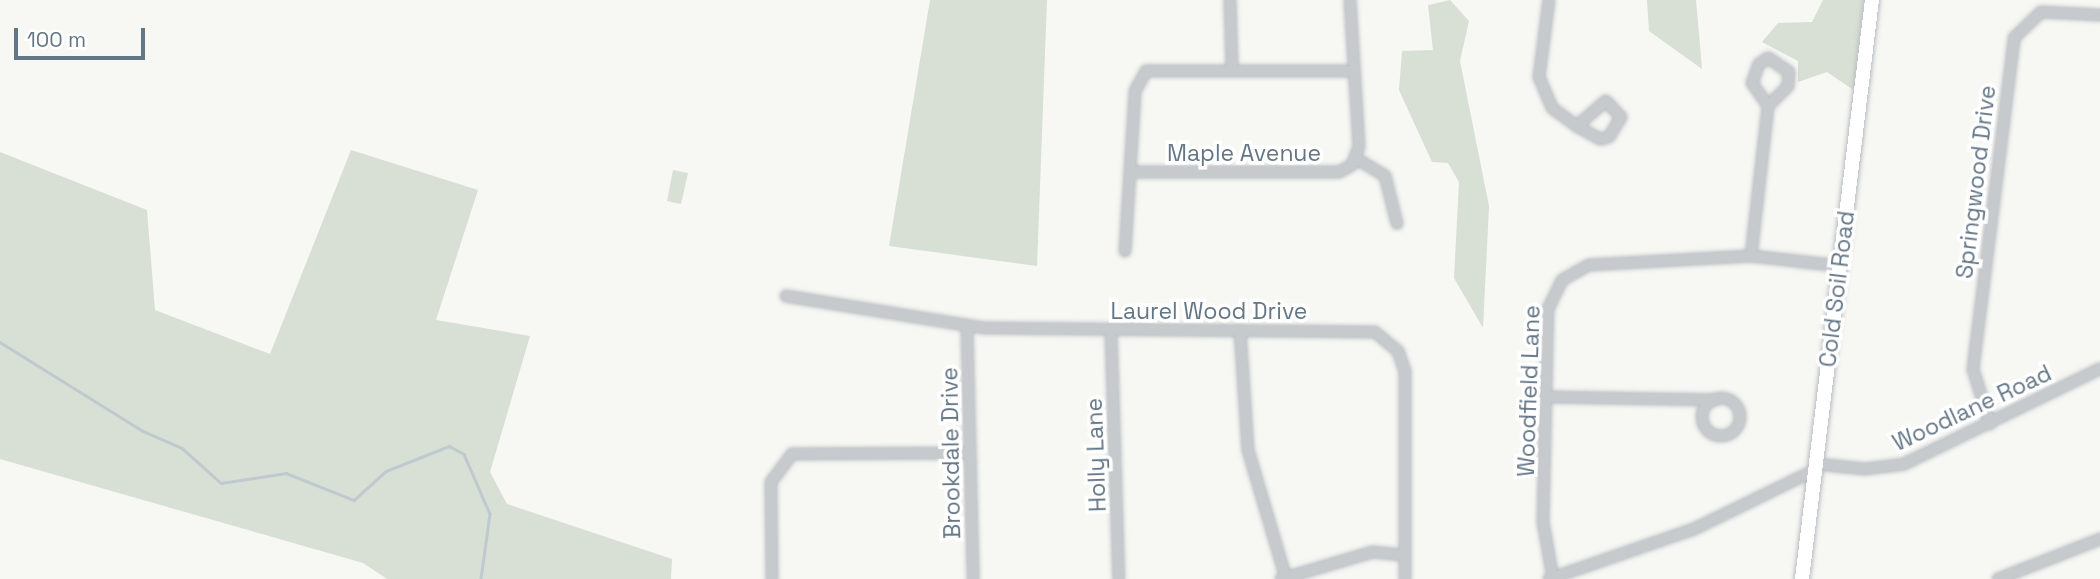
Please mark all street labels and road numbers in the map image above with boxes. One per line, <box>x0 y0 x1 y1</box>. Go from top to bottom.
street label: Springwood Drive <box>1950 84 2002 280</box>
street label: Maple Avenue <box>1167 139 1321 167</box>
street label: Cold Soil Road <box>1814 209 1860 369</box>
street label: Laurel Wood Drive <box>1110 297 1308 325</box>
street label: Woodfield Lane <box>1512 305 1546 477</box>
street label: Woodlane Road <box>1888 359 2056 457</box>
street label: Brookdale Drive <box>936 367 966 539</box>
street label: Holly Lane <box>1080 398 1112 512</box>

